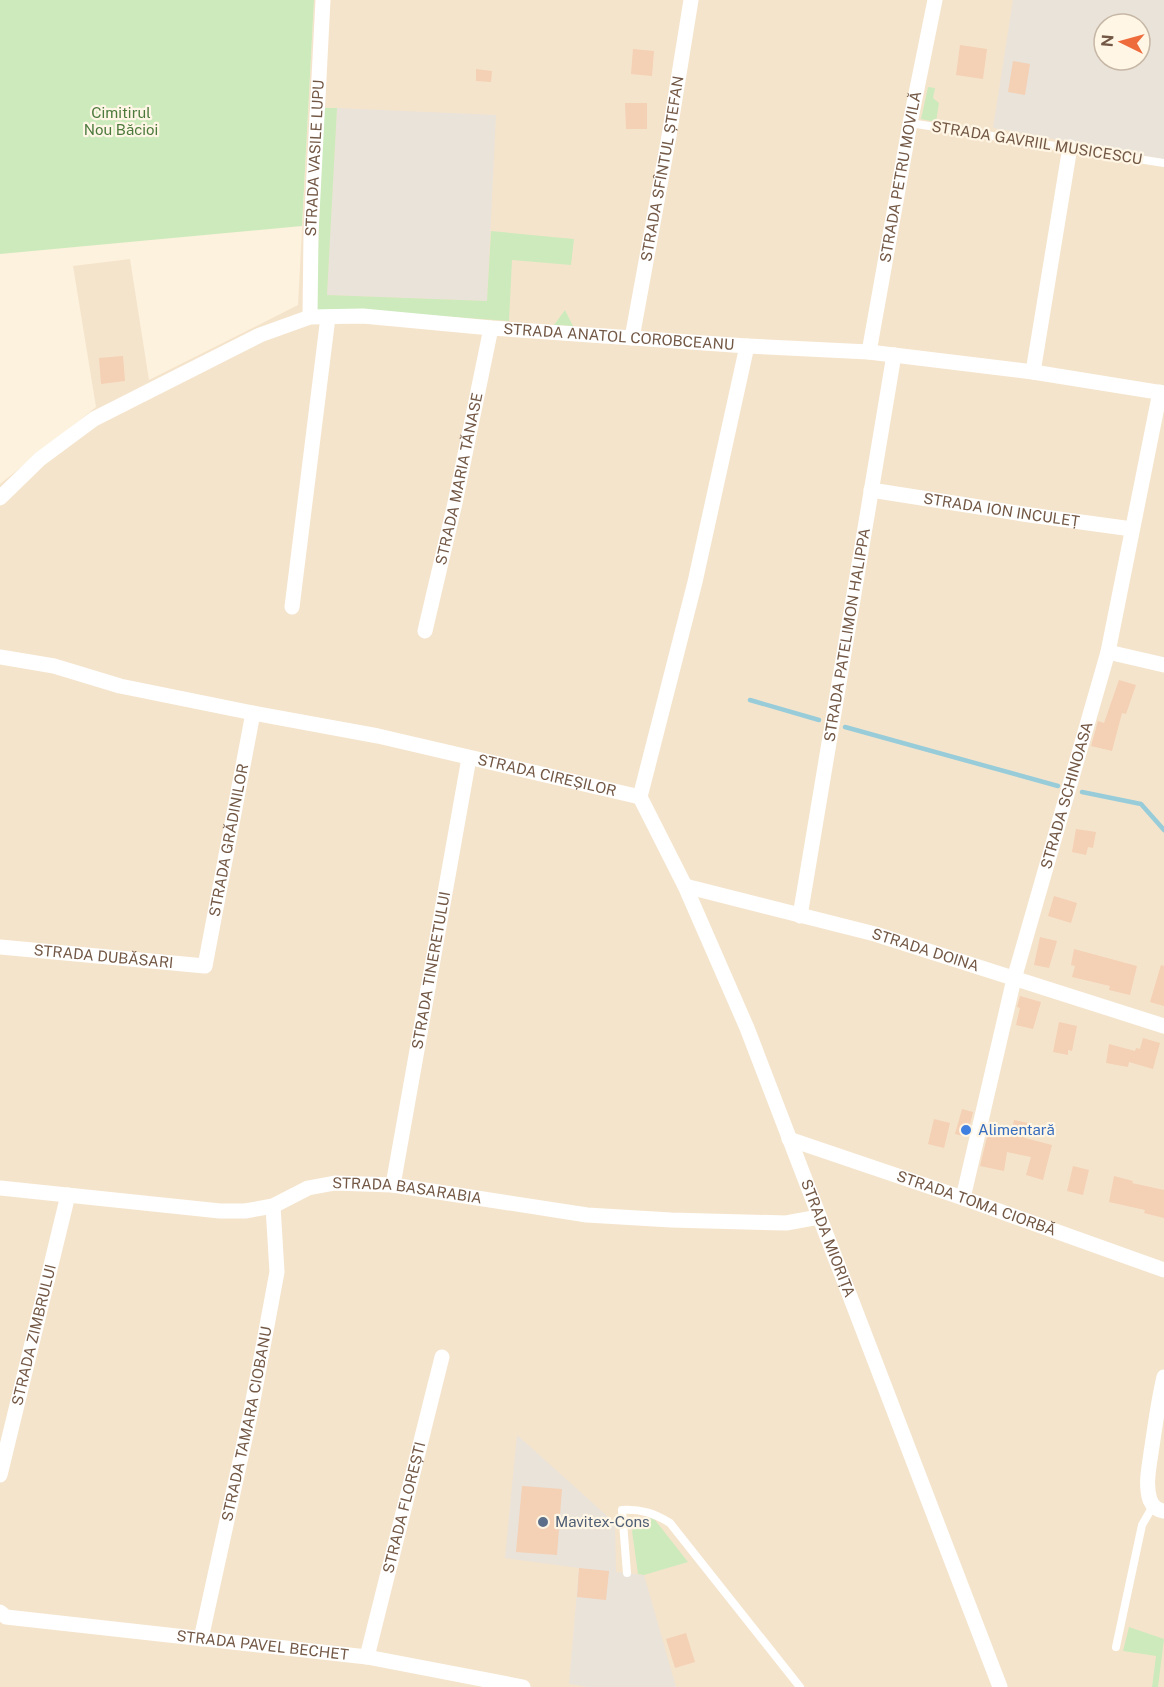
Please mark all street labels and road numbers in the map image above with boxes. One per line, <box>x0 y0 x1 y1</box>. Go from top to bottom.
street label: STRADA SFÎNTUL ȘTEFAN <box>637 75 687 263</box>
street label: STRADA VASILE LUPU <box>302 79 327 237</box>
street label: STRADA PETRU MOVILĂ <box>876 89 924 264</box>
street label: STRADA GAVRIIL MUSICESCU <box>930 117 1144 168</box>
street label: STRADA ANATOL COROBCEANU <box>503 320 735 353</box>
street label: STRADA MARIA TĂNASE <box>432 391 485 567</box>
street label: STRADA ION INCULEȚ <box>922 489 1081 530</box>
street label: STRADA PATELIMON HALIPPA <box>820 526 873 743</box>
street label: STRADA SCHINOASA <box>1037 719 1096 871</box>
street label: STRADA CIREȘILOR <box>476 750 618 799</box>
street label: STRADA GRĂDINILOR <box>206 762 251 918</box>
street label: STRADA TINERETULUI <box>408 890 453 1051</box>
street label: STRADA DOINA <box>870 925 982 975</box>
street label: STRADA DUBĂSARI <box>33 941 174 971</box>
street label: STRADA TOMA CIORBĂ <box>895 1167 1059 1239</box>
street label: STRADA BASARABIA <box>332 1174 484 1207</box>
street label: STRADA MIORIȚA <box>798 1177 859 1300</box>
street label: STRADA ZIMBRULUI <box>8 1263 59 1407</box>
street label: STRADA TAMARA CIOBANU <box>218 1325 275 1523</box>
street label: STRADA FLOREȘTI <box>379 1440 428 1575</box>
street label: STRADA PAVEL BECHET <box>176 1627 350 1663</box>

